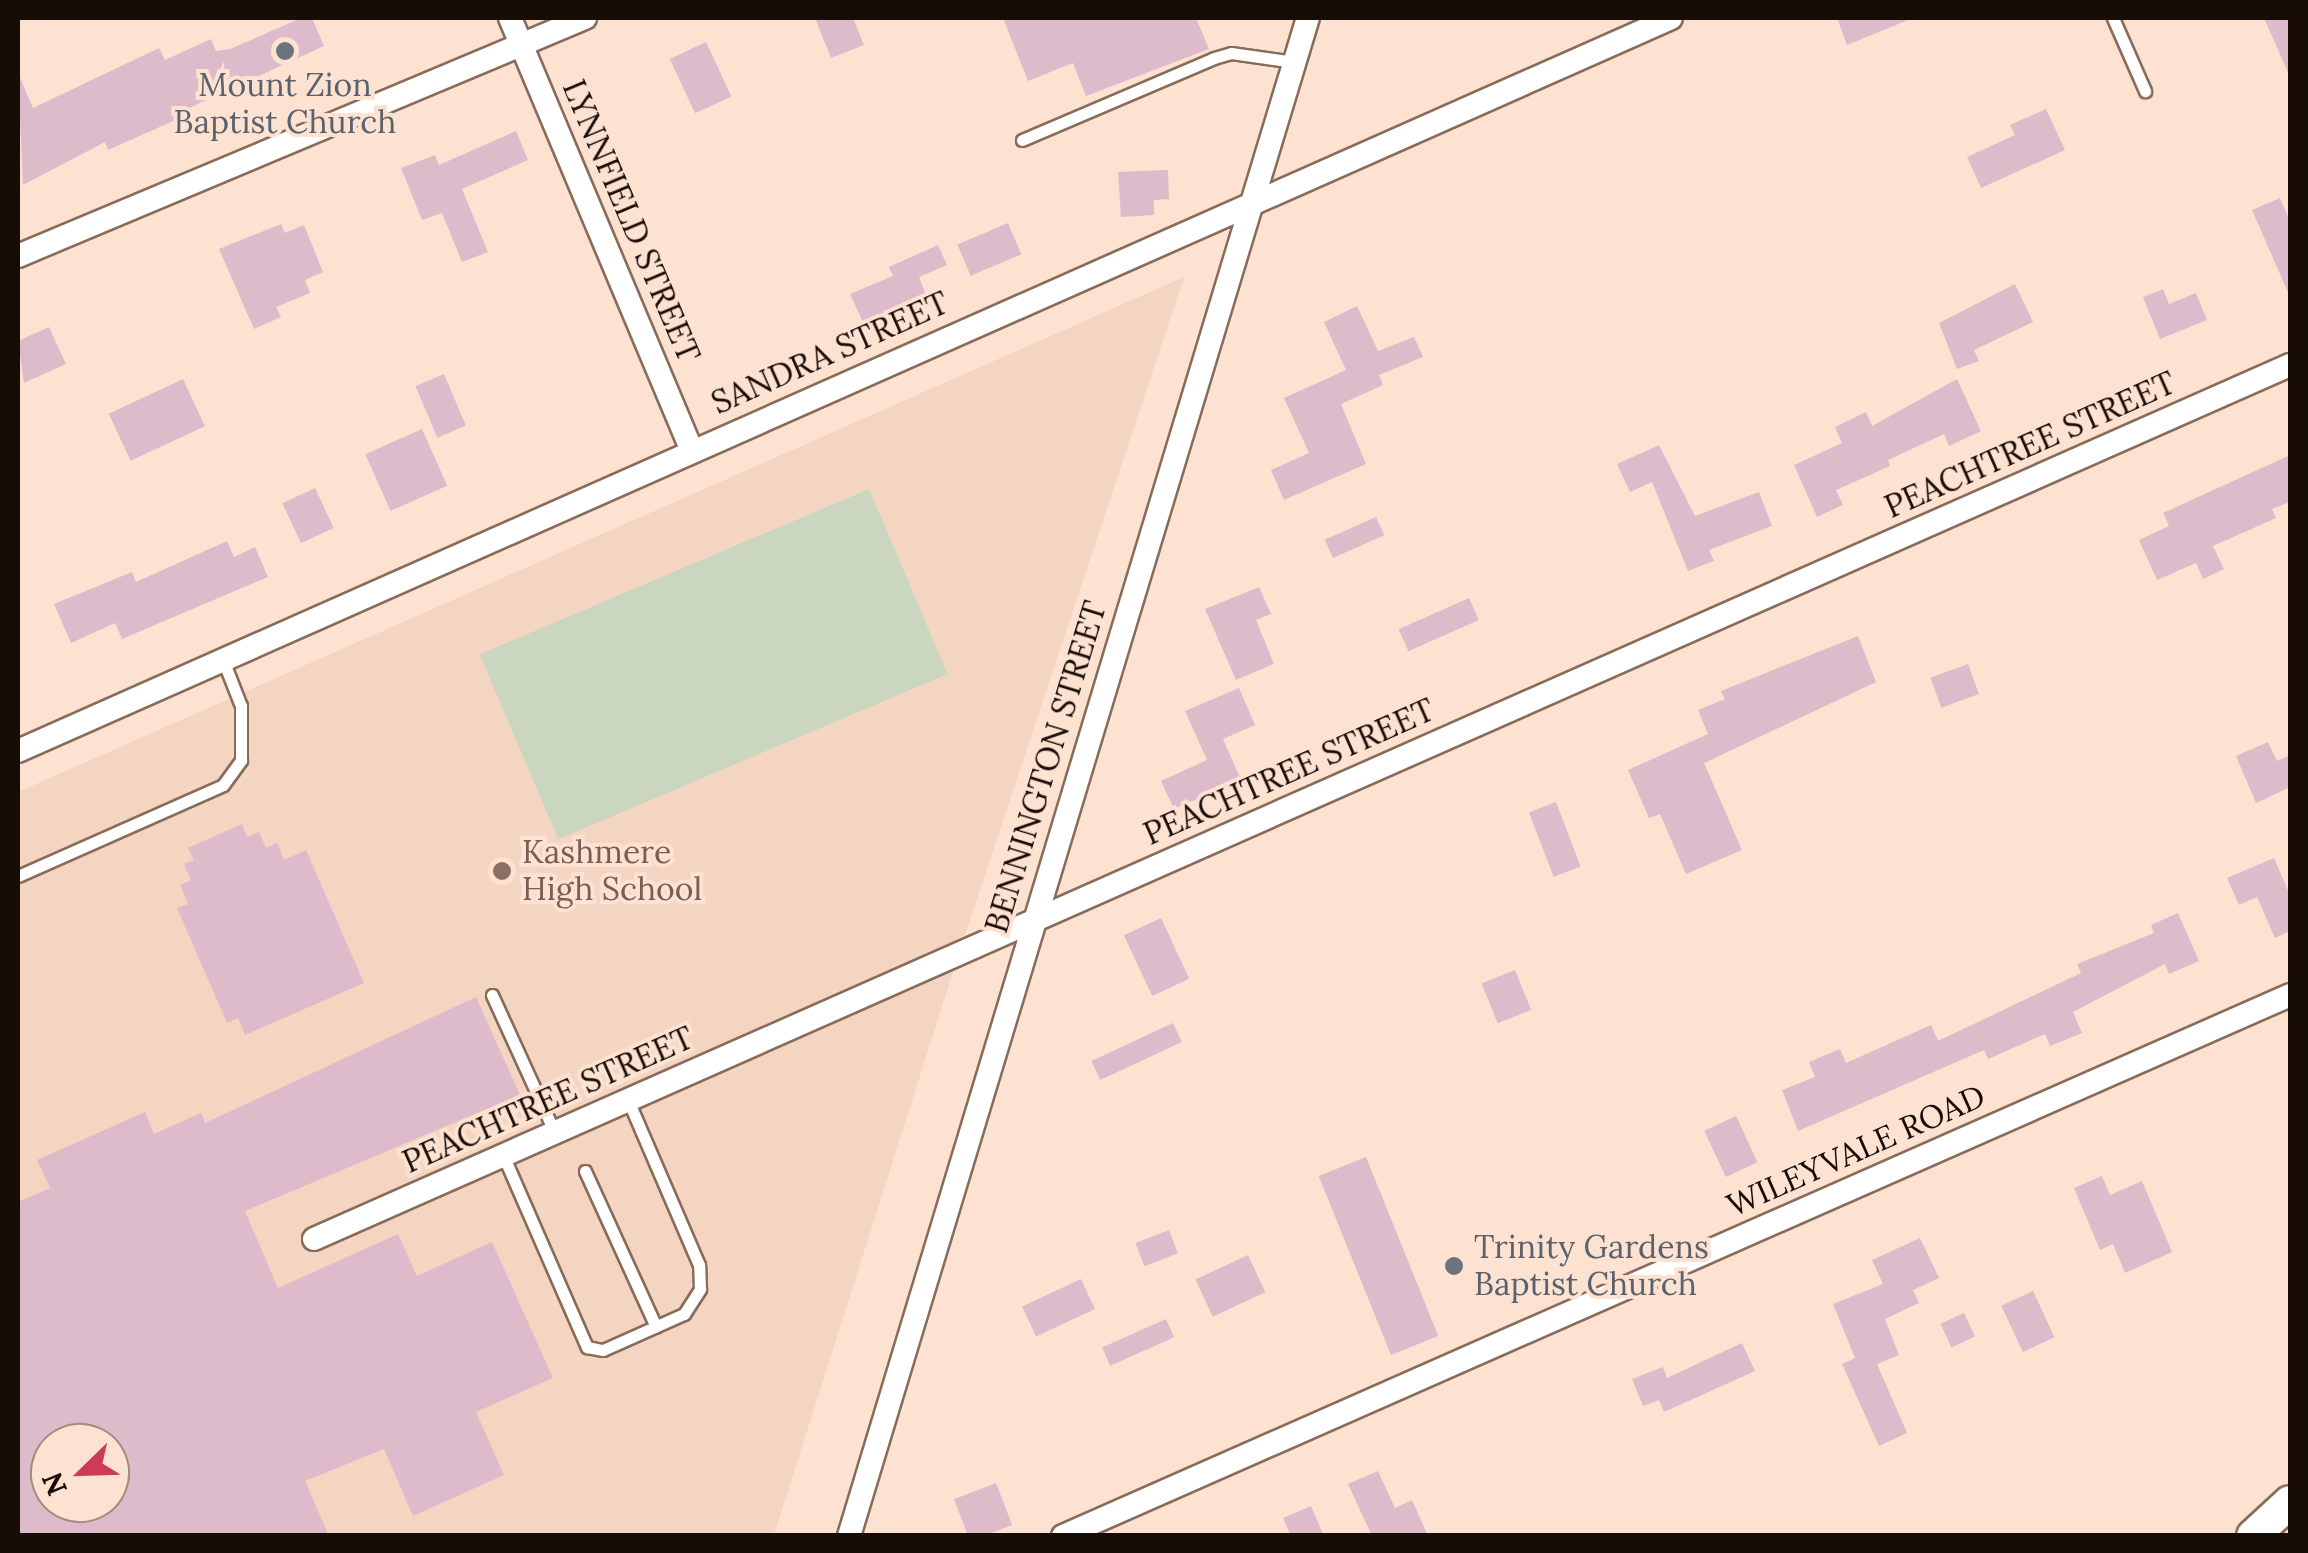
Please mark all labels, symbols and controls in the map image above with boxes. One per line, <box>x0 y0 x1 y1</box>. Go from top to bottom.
marker: Mount Zion Baptist Church <box>274 40 296 62</box>
place label: Mount Zion Baptist Church <box>174 67 396 142</box>
street label: LYNNFIELD STREET <box>554 74 708 368</box>
street label: SANDRA STREET <box>706 284 954 422</box>
street label: PEACHTREE STREET <box>1879 364 2181 526</box>
street label: BENNINGTON STREET <box>977 597 1115 937</box>
street label: PEACHTREE STREET <box>1138 691 1440 853</box>
place label: Kashmere High School <box>522 834 702 909</box>
marker: Kashmere High School <box>491 860 513 882</box>
street label: PEACHTREE STREET <box>397 1019 699 1181</box>
street label: WILEYVALE ROAD <box>1721 1077 1991 1225</box>
place label: Trinity Gardens Baptist Church <box>1474 1229 1709 1304</box>
marker: Trinity Gardens Baptist Church <box>1443 1255 1465 1277</box>
north arrow <box>30 1423 130 1523</box>
text: N <box>33 1467 75 1501</box>

